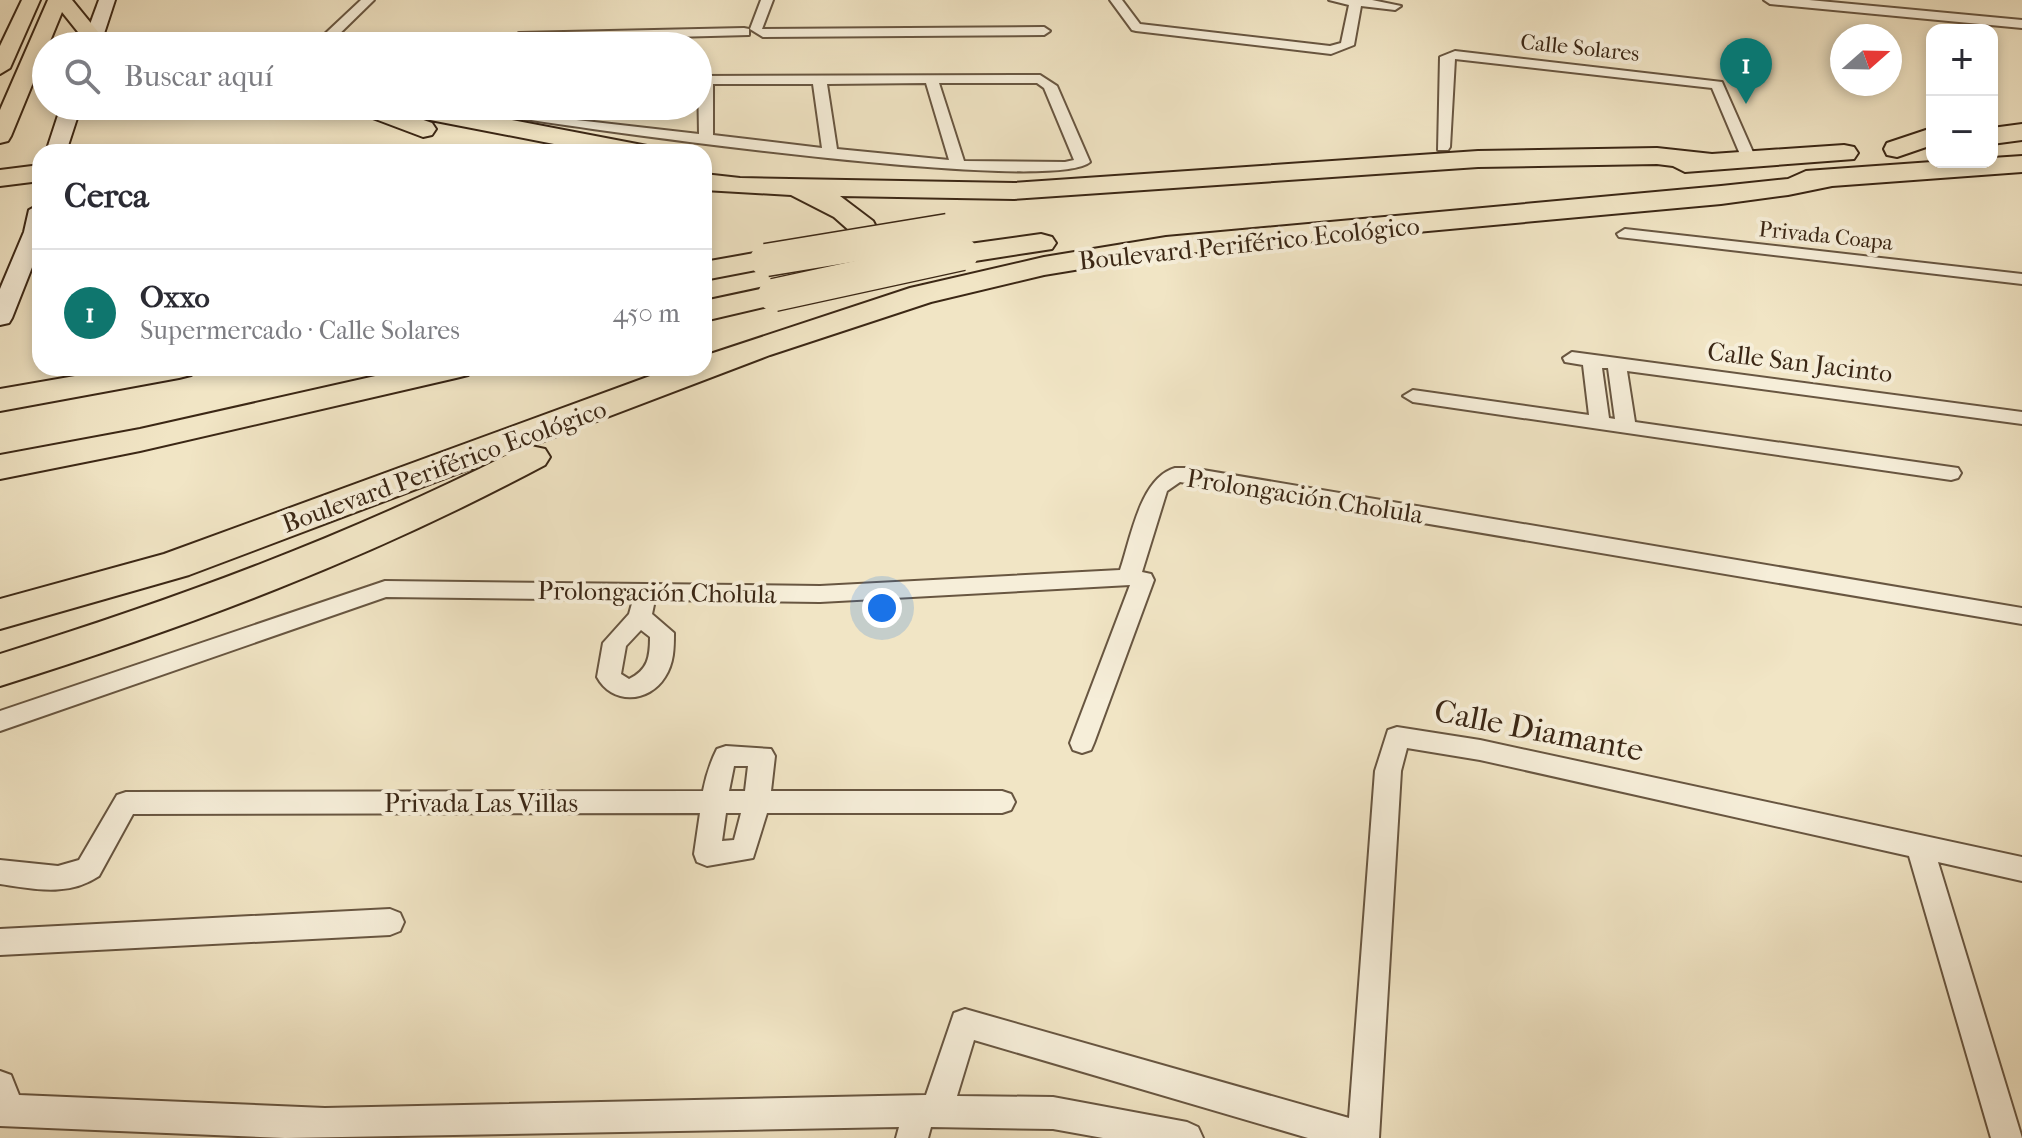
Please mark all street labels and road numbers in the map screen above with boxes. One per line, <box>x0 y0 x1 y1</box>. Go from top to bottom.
street label: Calle Solares <box>1519 29 1641 67</box>
street label: Boulevard Periférico Ecológico <box>1077 210 1421 277</box>
street label: Privada Coapa <box>1757 216 1895 256</box>
street label: Calle San Jacinto <box>1706 336 1894 389</box>
street label: Boulevard Periférico Ecológico <box>278 393 610 540</box>
street label: Prolongación Cholula <box>1184 462 1426 531</box>
street label: Prolongación Cholula <box>537 575 778 610</box>
street label: Calle Diamante <box>1431 692 1647 769</box>
street label: Privada Las Villas <box>384 788 578 819</box>

